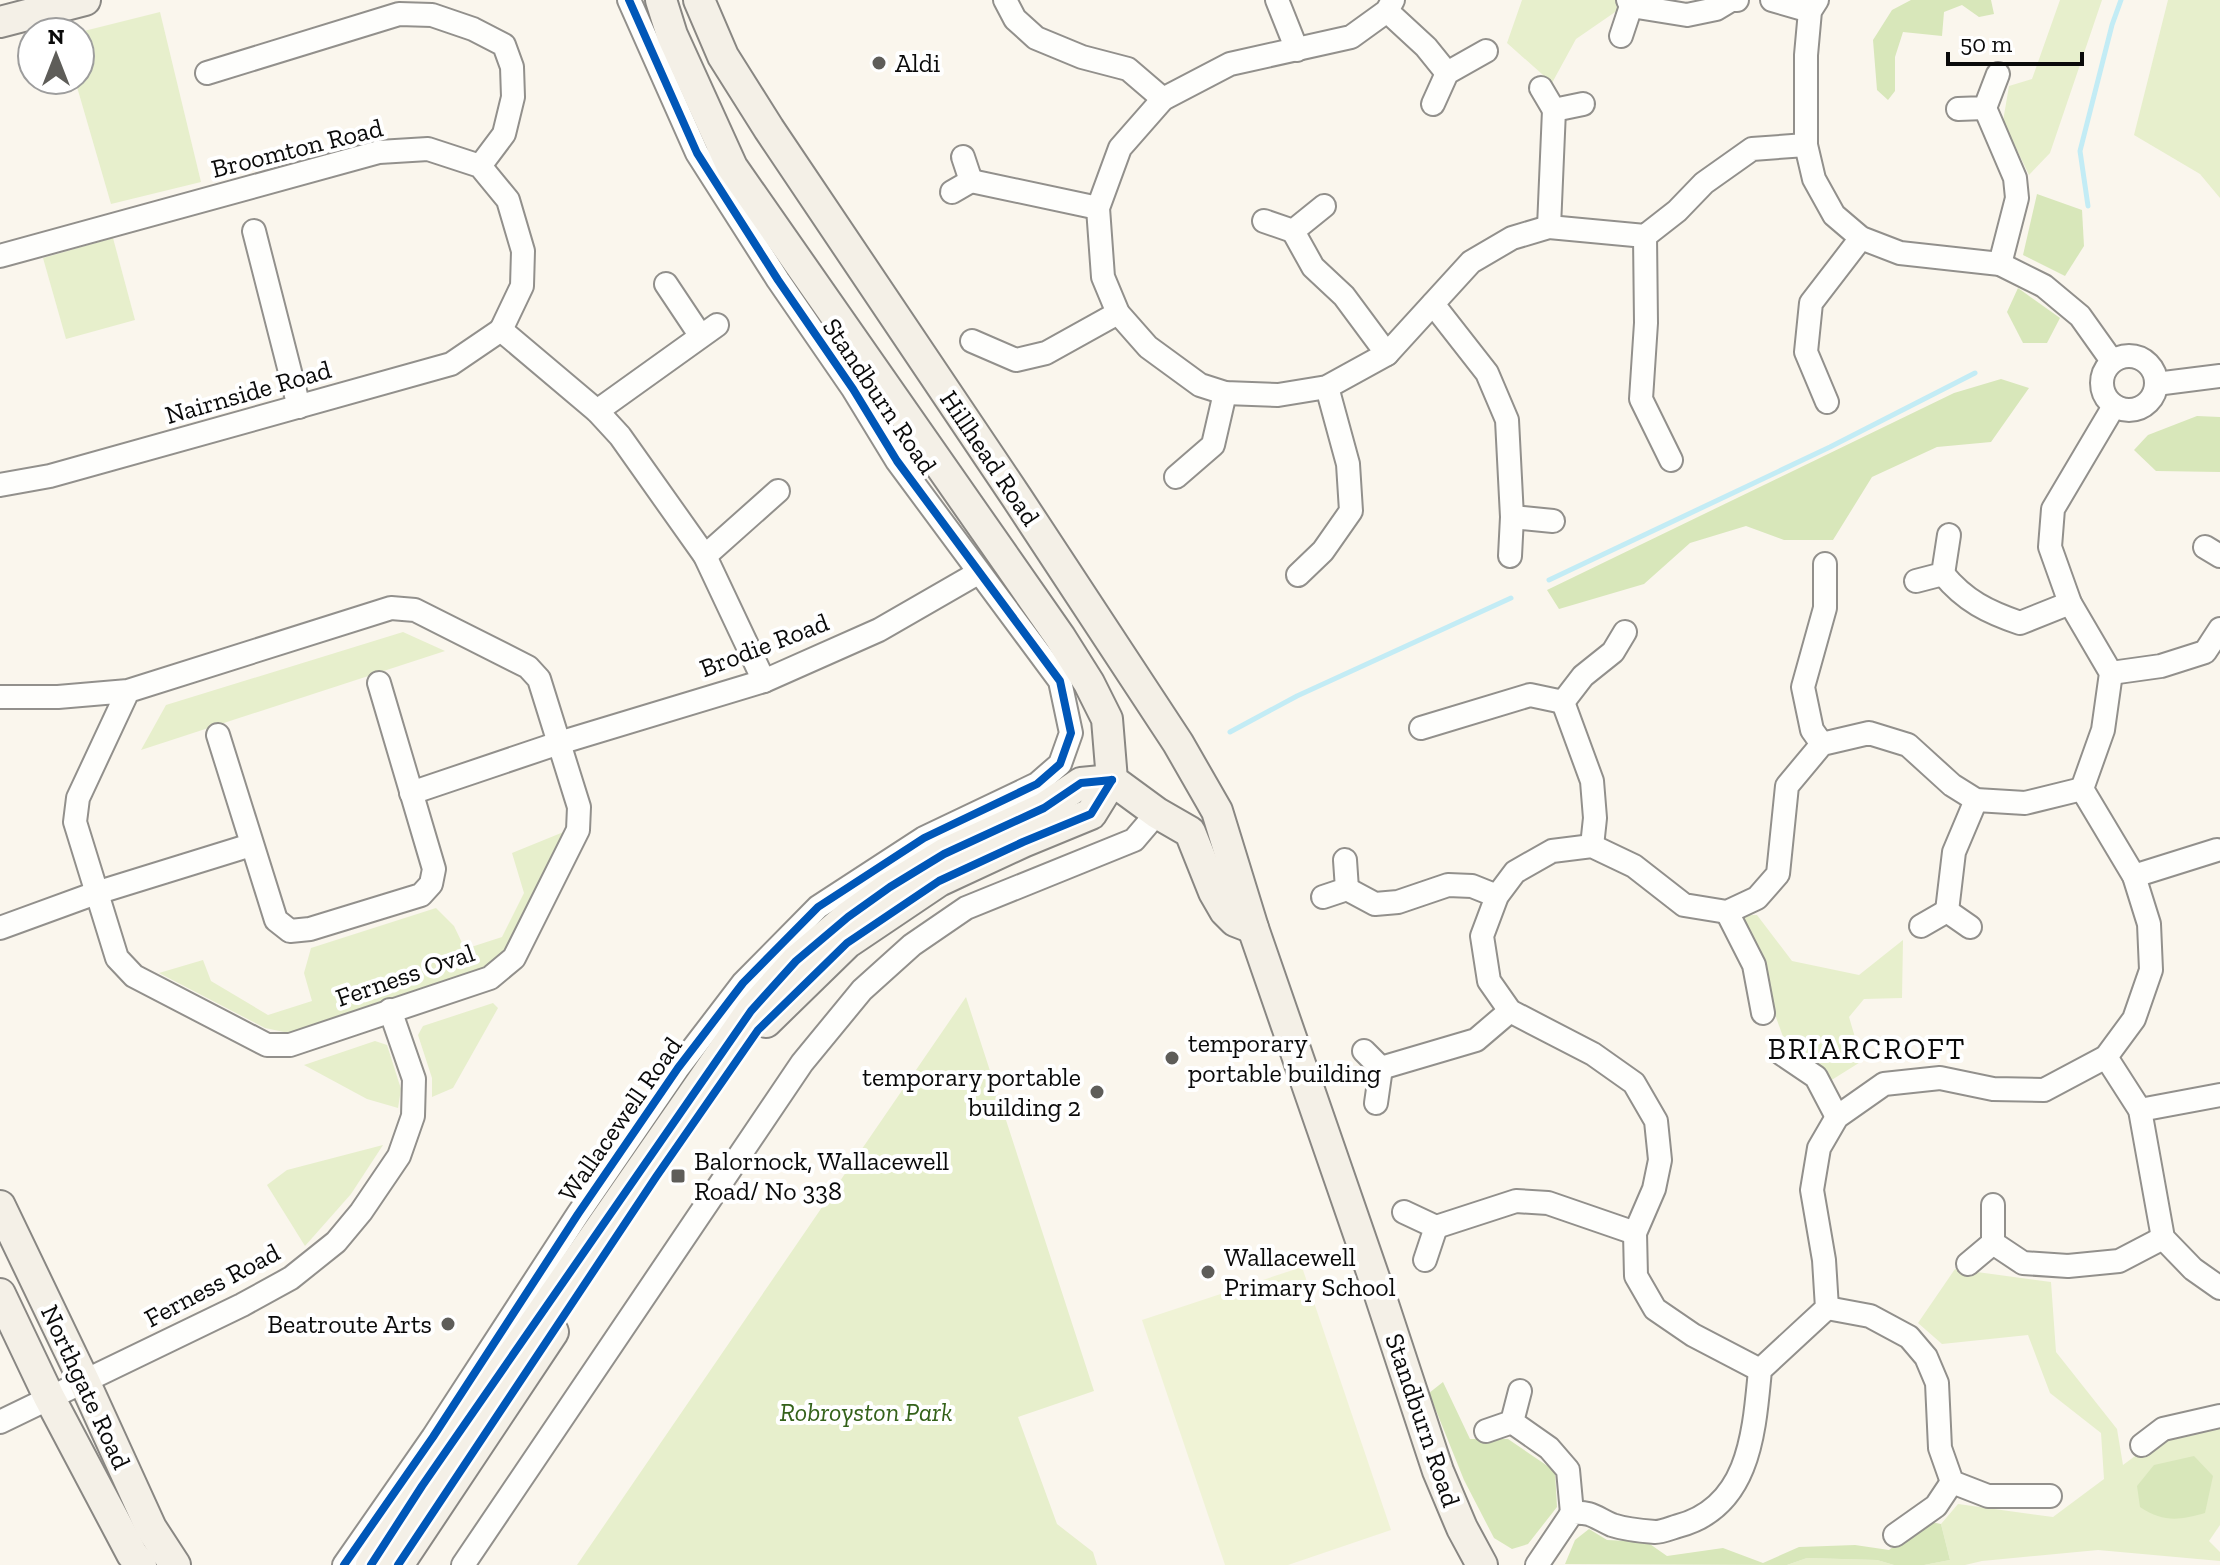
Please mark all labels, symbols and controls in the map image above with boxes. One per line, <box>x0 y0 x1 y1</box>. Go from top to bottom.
north arrow <box>16 16 96 96</box>
scale bar <box>1948 16 2082 66</box>
text: N <box>48 23 65 50</box>
text: 50 m <box>1960 29 2013 58</box>
place label: Aldi <box>895 47 940 79</box>
marker: Aldi <box>870 54 888 72</box>
street label: Broomton Road <box>208 111 386 185</box>
street label: Standburn Road <box>816 312 944 480</box>
street label: Nairnside Road <box>161 353 335 431</box>
street label: Hillhead Road <box>933 384 1047 532</box>
street label: Brodie Road <box>695 606 833 684</box>
street label: Ferness Oval <box>331 936 479 1014</box>
place label: temporary portable building <box>1188 1027 1381 1089</box>
street label: Wallacewell Road <box>551 1031 689 1207</box>
district label: BRIARCROFT <box>1768 1031 1966 1067</box>
marker: temporary portable building <box>1163 1049 1181 1067</box>
place label: temporary portable building 2 <box>862 1061 1081 1123</box>
marker: temporary portable building 2 <box>1088 1083 1106 1101</box>
place label: Balornock, Wallacewell Road/ No 338 <box>694 1145 949 1207</box>
marker: Balornock, Wallacewell Road/ No 338 <box>669 1167 687 1185</box>
street label: Ferness Road <box>139 1236 285 1334</box>
place label: Wallacewell Primary School <box>1224 1241 1396 1303</box>
marker: Wallacewell Primary School <box>1199 1263 1217 1281</box>
street label: Northgate Road <box>34 1300 138 1474</box>
place label: Beatroute Arts <box>267 1308 432 1340</box>
marker: Beatroute Arts <box>439 1315 457 1333</box>
street label: Standburn Road <box>1378 1329 1468 1511</box>
park label: Robroyston Park <box>779 1396 953 1428</box>

